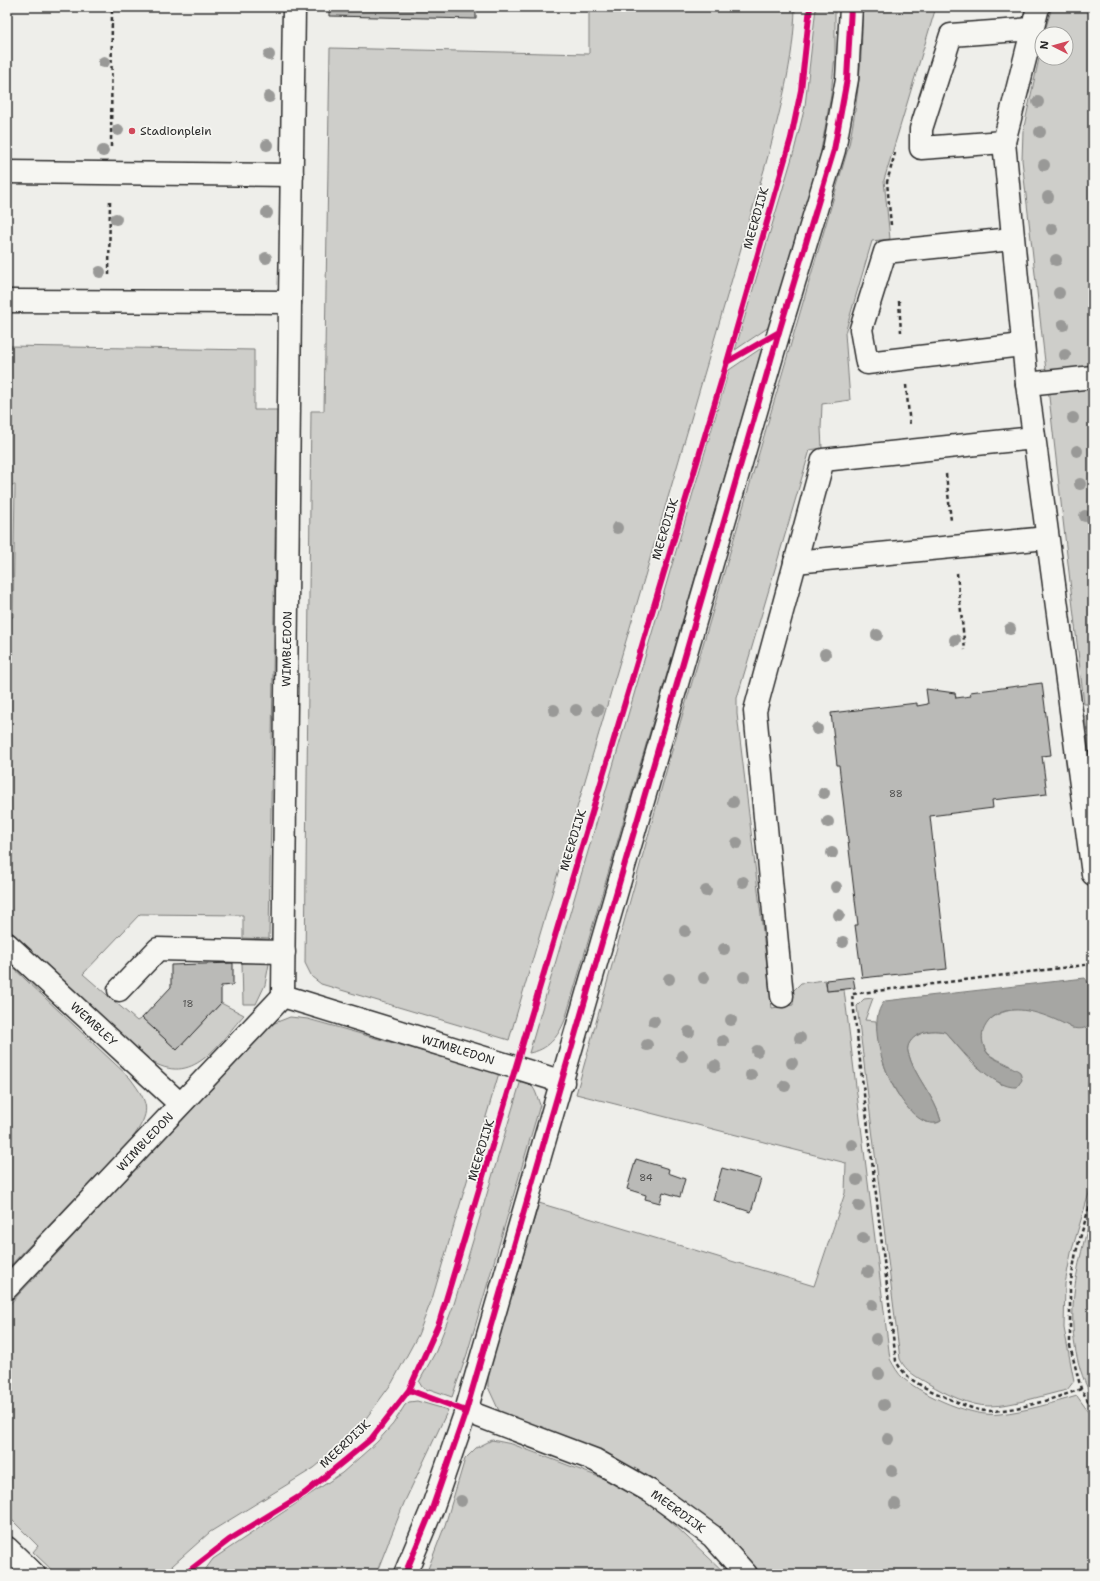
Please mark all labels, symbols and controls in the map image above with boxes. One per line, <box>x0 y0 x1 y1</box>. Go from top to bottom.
north arrow <box>1034 26 1074 66</box>
text: N <box>1037 40 1052 50</box>
place label: Stadionplein <box>140 123 212 139</box>
marker: Stadionplein <box>127 126 137 136</box>
street label: MEERDIJK <box>739 185 773 251</box>
street label: MEERDIJK <box>648 496 682 562</box>
street label: WIMBLEDON <box>278 611 296 687</box>
house number: 88 <box>889 787 903 800</box>
street label: MEERDIJK <box>556 807 590 873</box>
house number: 18 <box>182 997 194 1010</box>
street label: WEMBLEY <box>67 998 121 1050</box>
street label: WIMBLEDON <box>419 1031 497 1069</box>
street label: WIMBLEDON <box>113 1109 177 1175</box>
street label: MEERDIJK <box>464 1117 498 1183</box>
house number: 84 <box>639 1171 653 1184</box>
street label: MEERDIJK <box>316 1416 374 1472</box>
street label: MEERDIJK <box>648 1486 709 1537</box>

